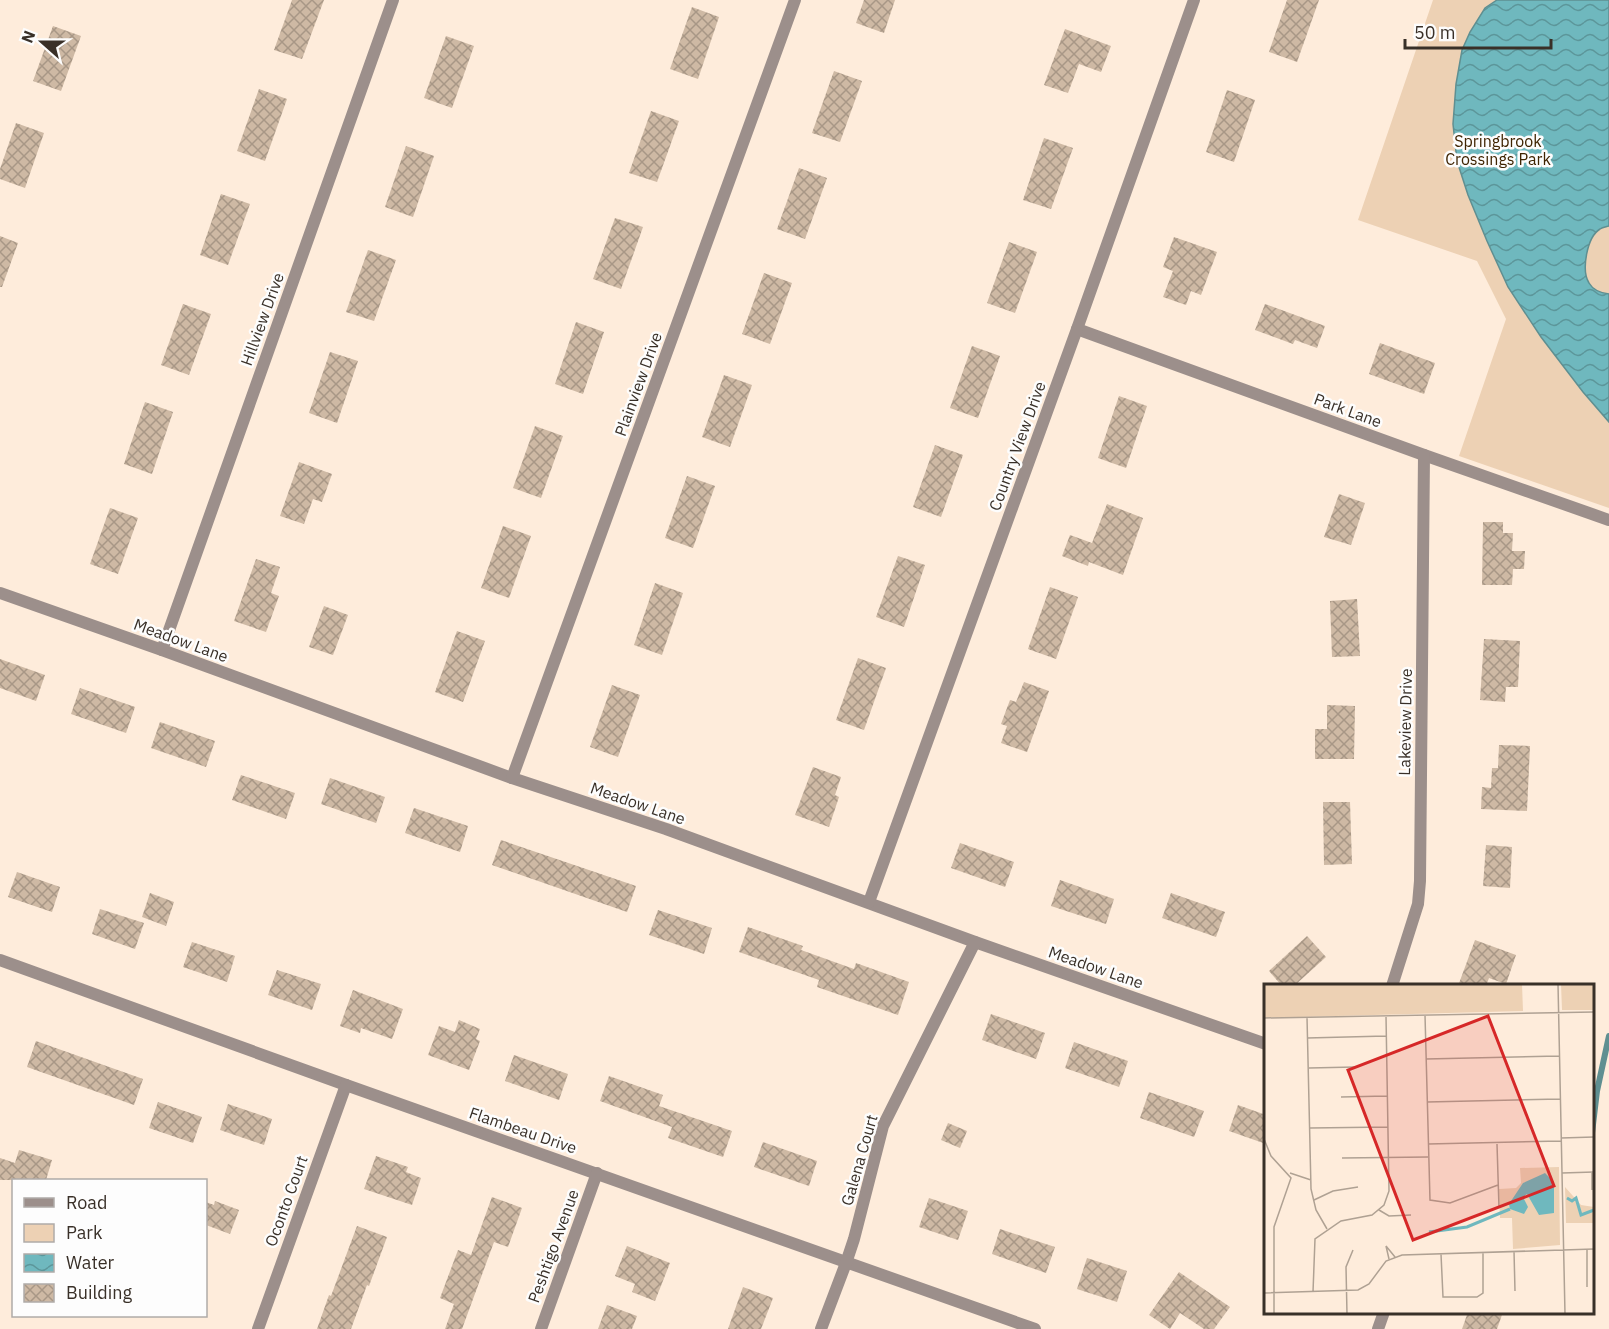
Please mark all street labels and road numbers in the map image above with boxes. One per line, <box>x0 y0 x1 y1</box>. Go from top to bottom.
street label: Hillview Drive <box>236 270 288 368</box>
street label: Plainview Drive <box>610 329 666 439</box>
street label: Country View Drive <box>984 378 1050 513</box>
street label: Park Lane <box>1311 389 1385 432</box>
street label: Meadow Lane <box>131 614 231 666</box>
street label: Lakeview Drive <box>1394 668 1416 776</box>
street label: Meadow Lane <box>588 777 688 829</box>
street label: Meadow Lane <box>1046 941 1146 993</box>
street label: Flambeau Drive <box>467 1102 580 1158</box>
street label: Galena Court <box>836 1112 882 1208</box>
street label: Oconto Court <box>260 1153 312 1249</box>
street label: Peshtigo Avenue <box>523 1186 583 1305</box>

